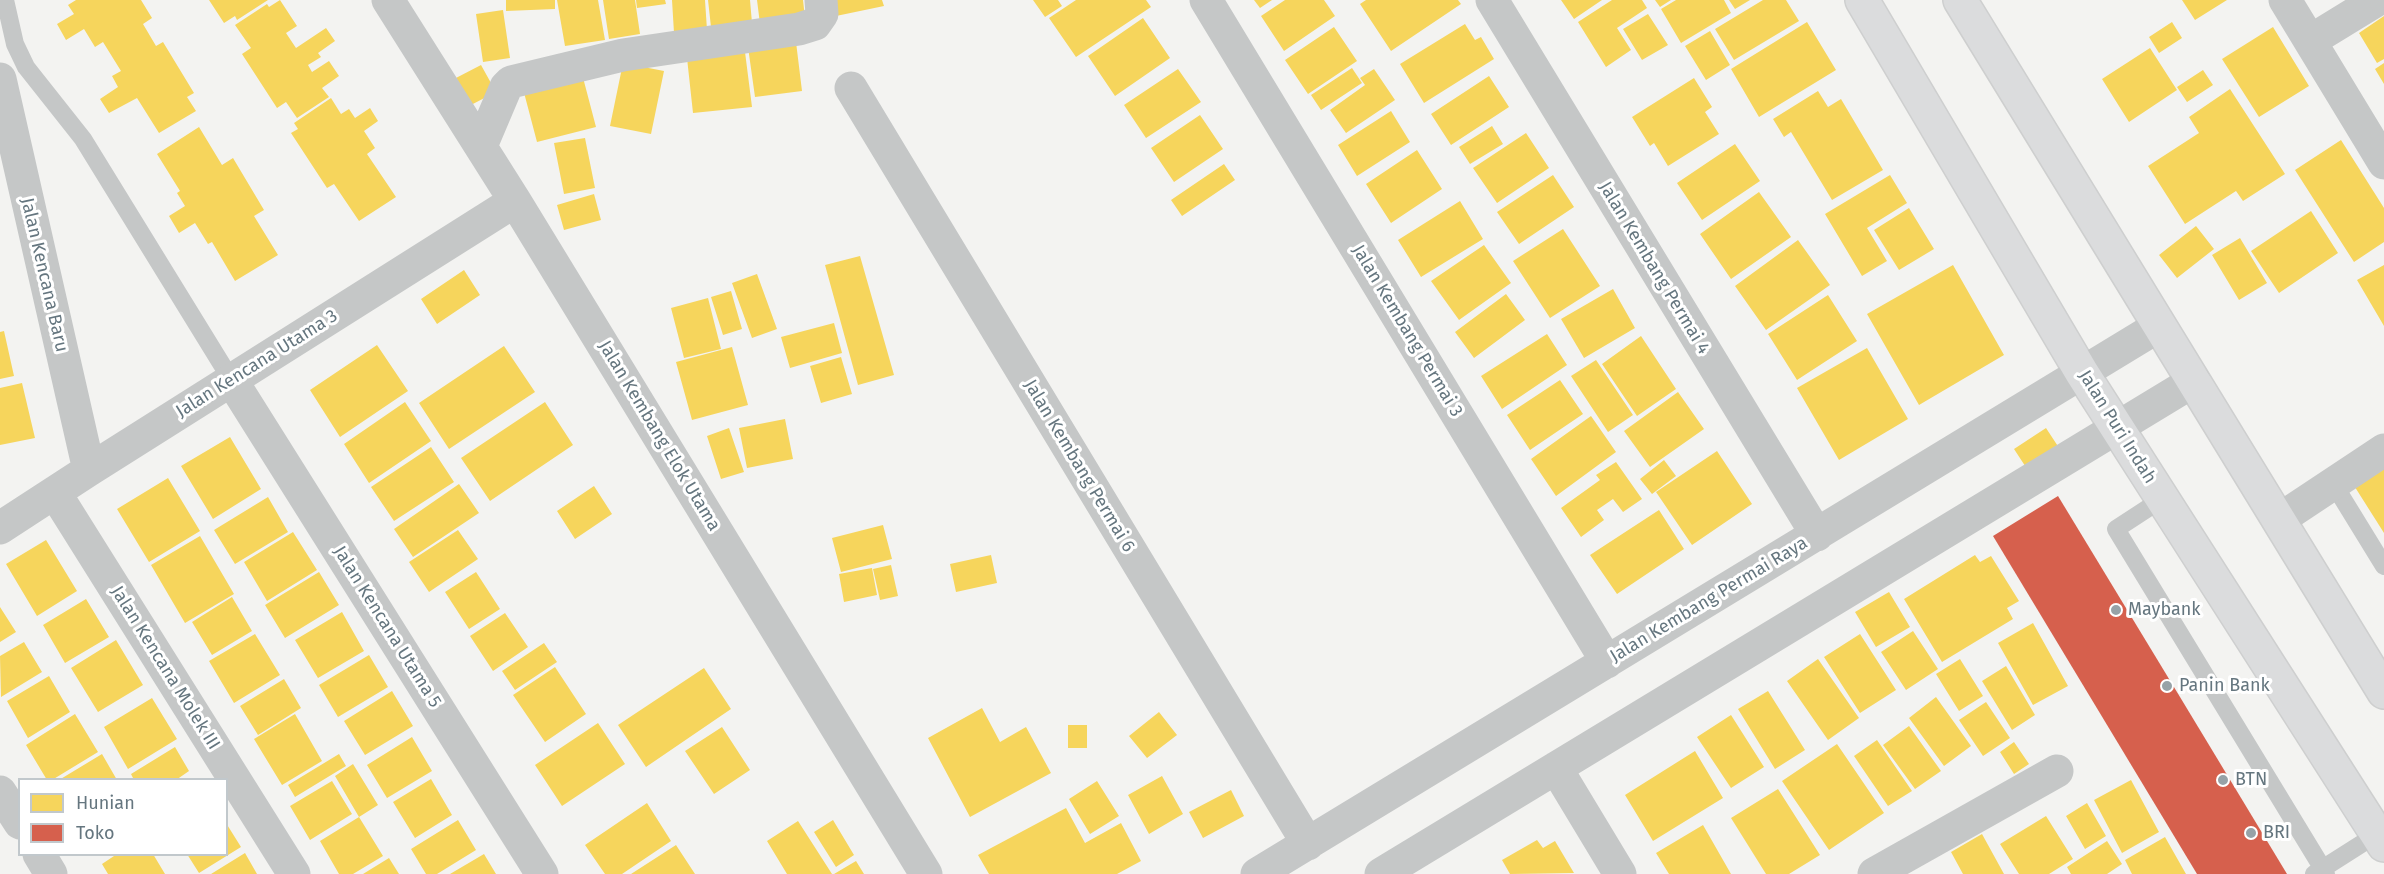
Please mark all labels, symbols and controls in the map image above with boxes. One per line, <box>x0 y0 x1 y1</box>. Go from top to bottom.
street label: Jalan Kembang Permai 4 <box>1594 178 1714 358</box>
street label: Jalan Kencana Baru <box>16 196 72 354</box>
street label: Jalan Kembang Permai 3 <box>1347 241 1467 421</box>
street label: Jalan Kencana Utama 3 <box>172 305 342 423</box>
street label: Jalan Kembang Elok Utama <box>593 337 725 535</box>
street label: Jalan Puri Indah <box>2074 366 2160 488</box>
street label: Jalan Kembang Permai 6 <box>1019 376 1139 556</box>
street label: Jalan Kembang Permai Raya <box>1606 532 1812 668</box>
street label: Jalan Kencana Utama 5 <box>328 542 446 712</box>
street label: Jalan Kencana Molek III <box>106 582 224 754</box>
place label: Maybank <box>2128 599 2200 621</box>
marker: Maybank <box>2109 603 2123 617</box>
place label: Panin Bank <box>2179 675 2270 697</box>
marker: Panin Bank <box>2160 679 2174 693</box>
place label: BTN <box>2235 769 2267 791</box>
marker: BTN <box>2216 773 2230 787</box>
legend <box>18 778 228 856</box>
text: Hunian <box>76 792 135 814</box>
text: Toko <box>76 822 114 844</box>
place label: BRI <box>2263 822 2290 844</box>
marker: BRI <box>2244 826 2258 840</box>

